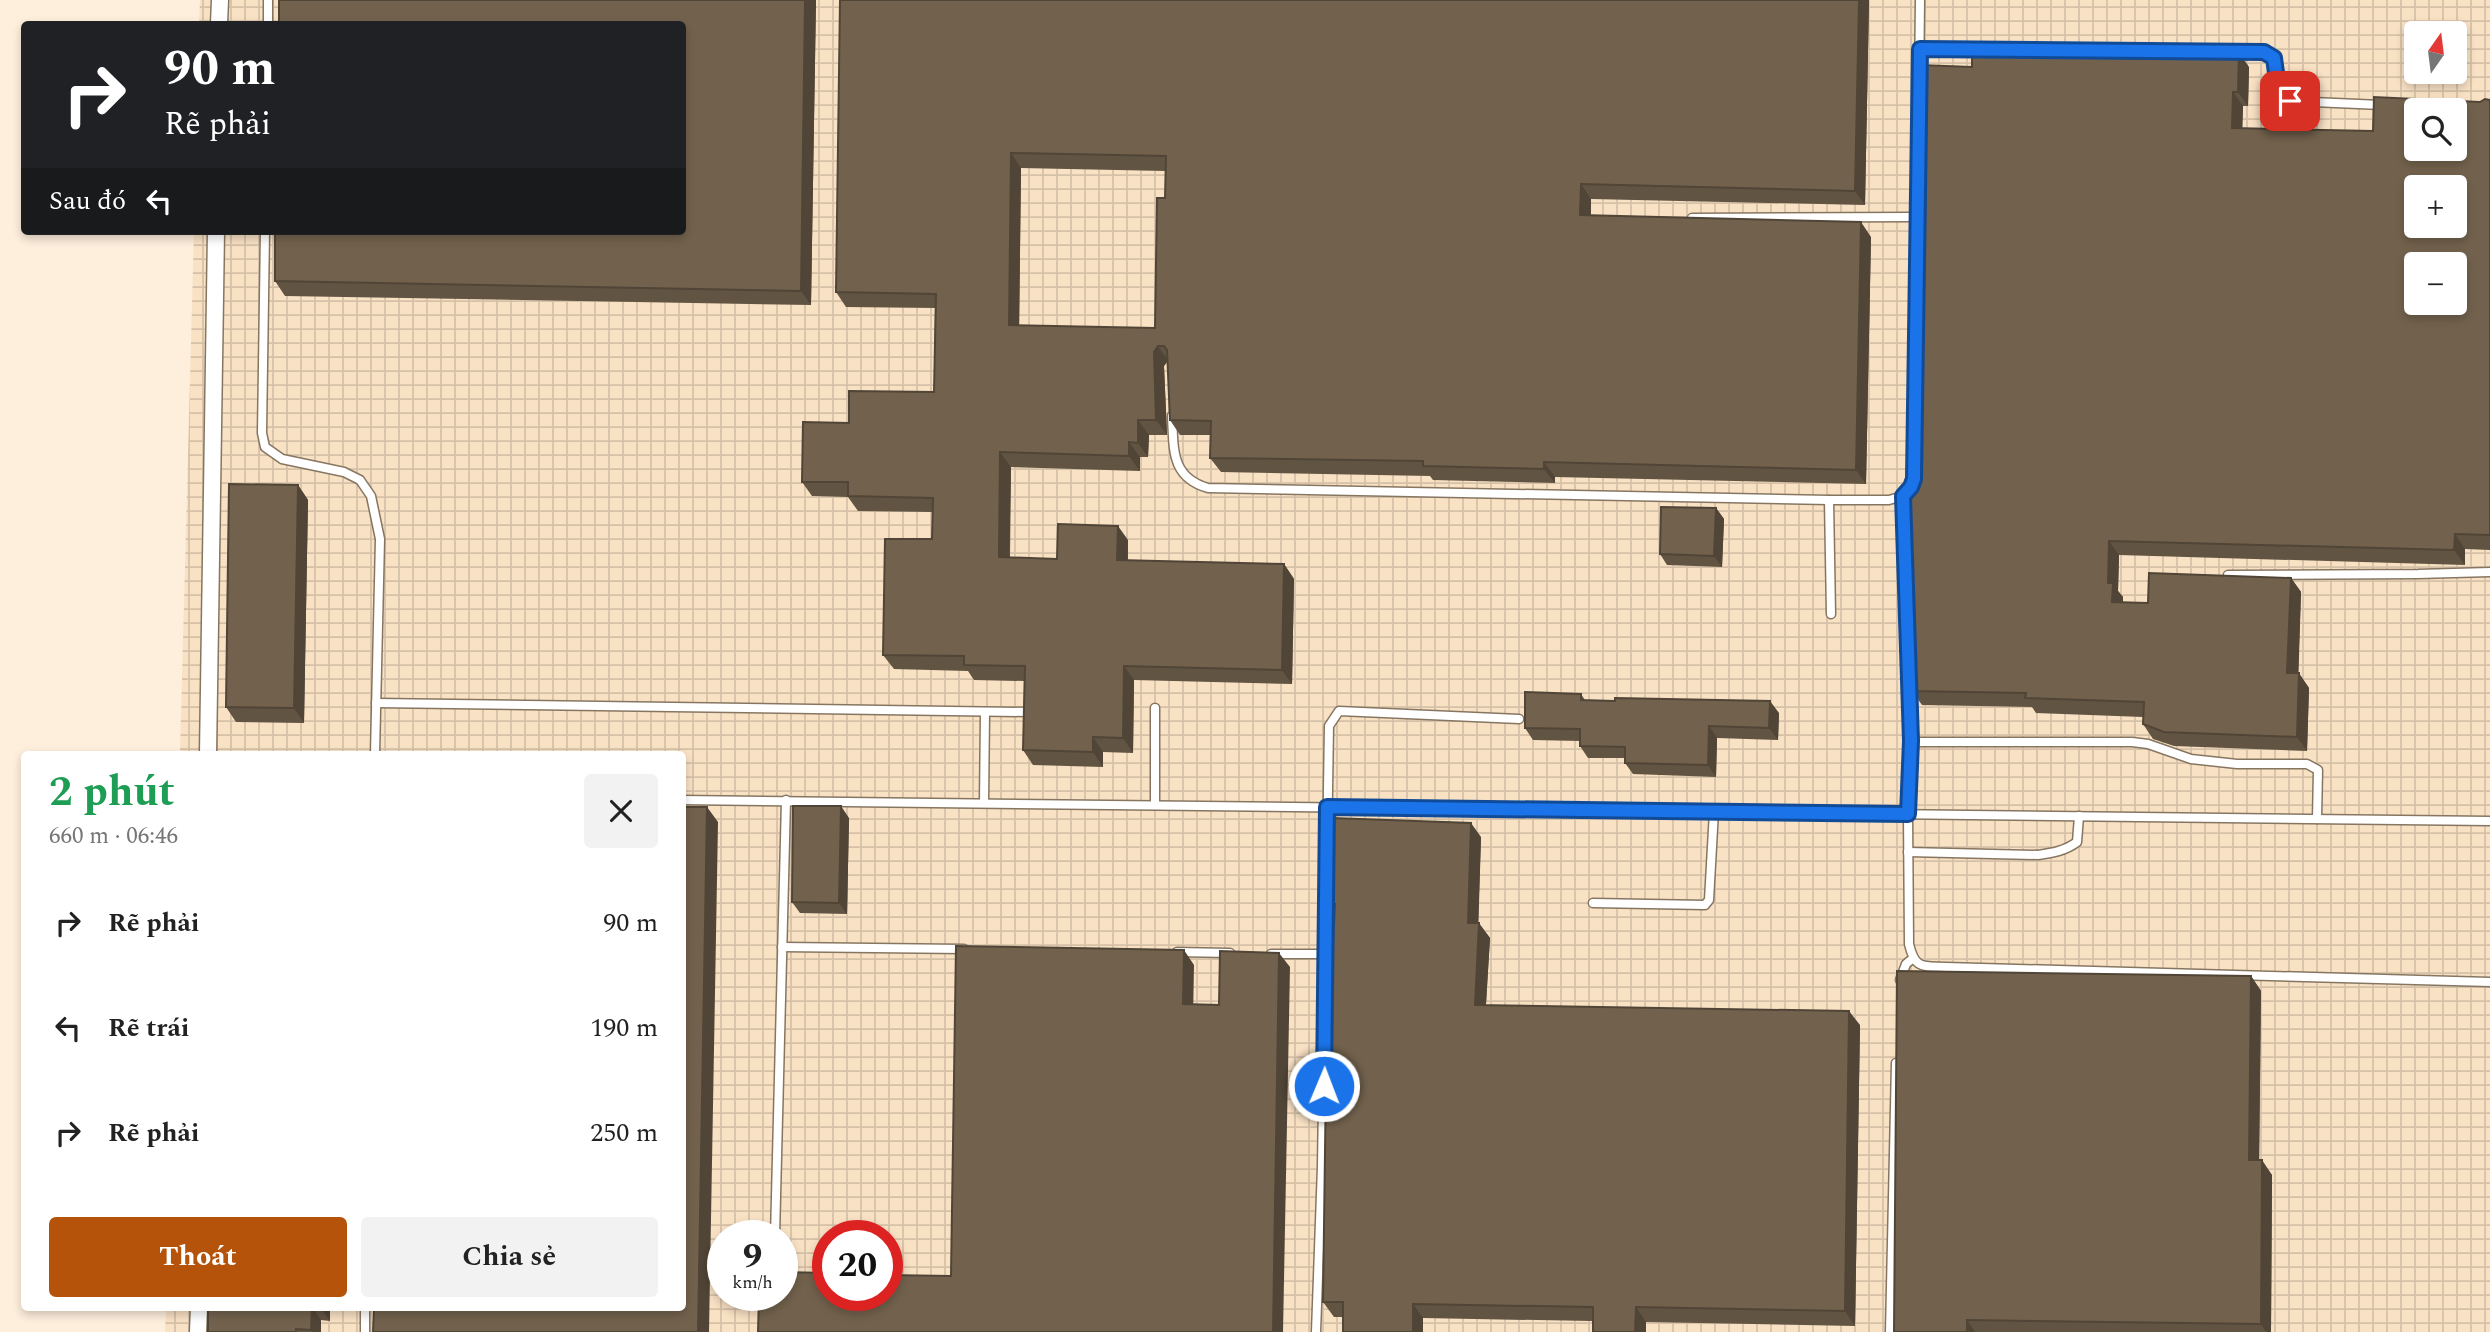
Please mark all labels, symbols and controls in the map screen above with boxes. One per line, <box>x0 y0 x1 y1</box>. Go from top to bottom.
north arrow <box>2404 21 2468 84</box>
map controls <box>2404 21 2467 315</box>
text: 90 m <box>164 32 275 107</box>
icon: right <box>49 49 140 140</box>
pin <box>2260 71 2320 131</box>
icon: arrive <box>2271 82 2309 120</box>
button: search <box>2404 98 2467 161</box>
text: Rẽ phải <box>164 100 271 149</box>
button: + <box>2404 175 2467 238</box>
text: Sau đó <box>49 181 126 221</box>
icon: left <box>140 182 178 220</box>
button: − <box>2404 252 2467 315</box>
text: 2 phút <box>49 761 175 824</box>
button: close <box>584 774 658 848</box>
text: 660 m · 06:46 <box>49 819 178 854</box>
text: Rẽ phải <box>108 903 200 943</box>
text: 90 m <box>603 903 658 943</box>
icon: right <box>49 904 87 942</box>
text: Rẽ trái <box>108 1008 189 1048</box>
text: 190 m <box>590 1008 658 1048</box>
icon: left <box>49 1009 87 1047</box>
position arrow <box>1287 1049 1361 1123</box>
text: Rẽ phải <box>108 1113 200 1153</box>
text: 250 m <box>590 1113 658 1153</box>
icon: right <box>49 1114 87 1152</box>
button: Thoát <box>49 1217 347 1297</box>
button: Chia sẻ <box>361 1217 658 1297</box>
speed limit sign: 20 <box>812 1220 903 1311</box>
text: 9 <box>743 1230 762 1283</box>
text: km/h <box>732 1269 773 1296</box>

